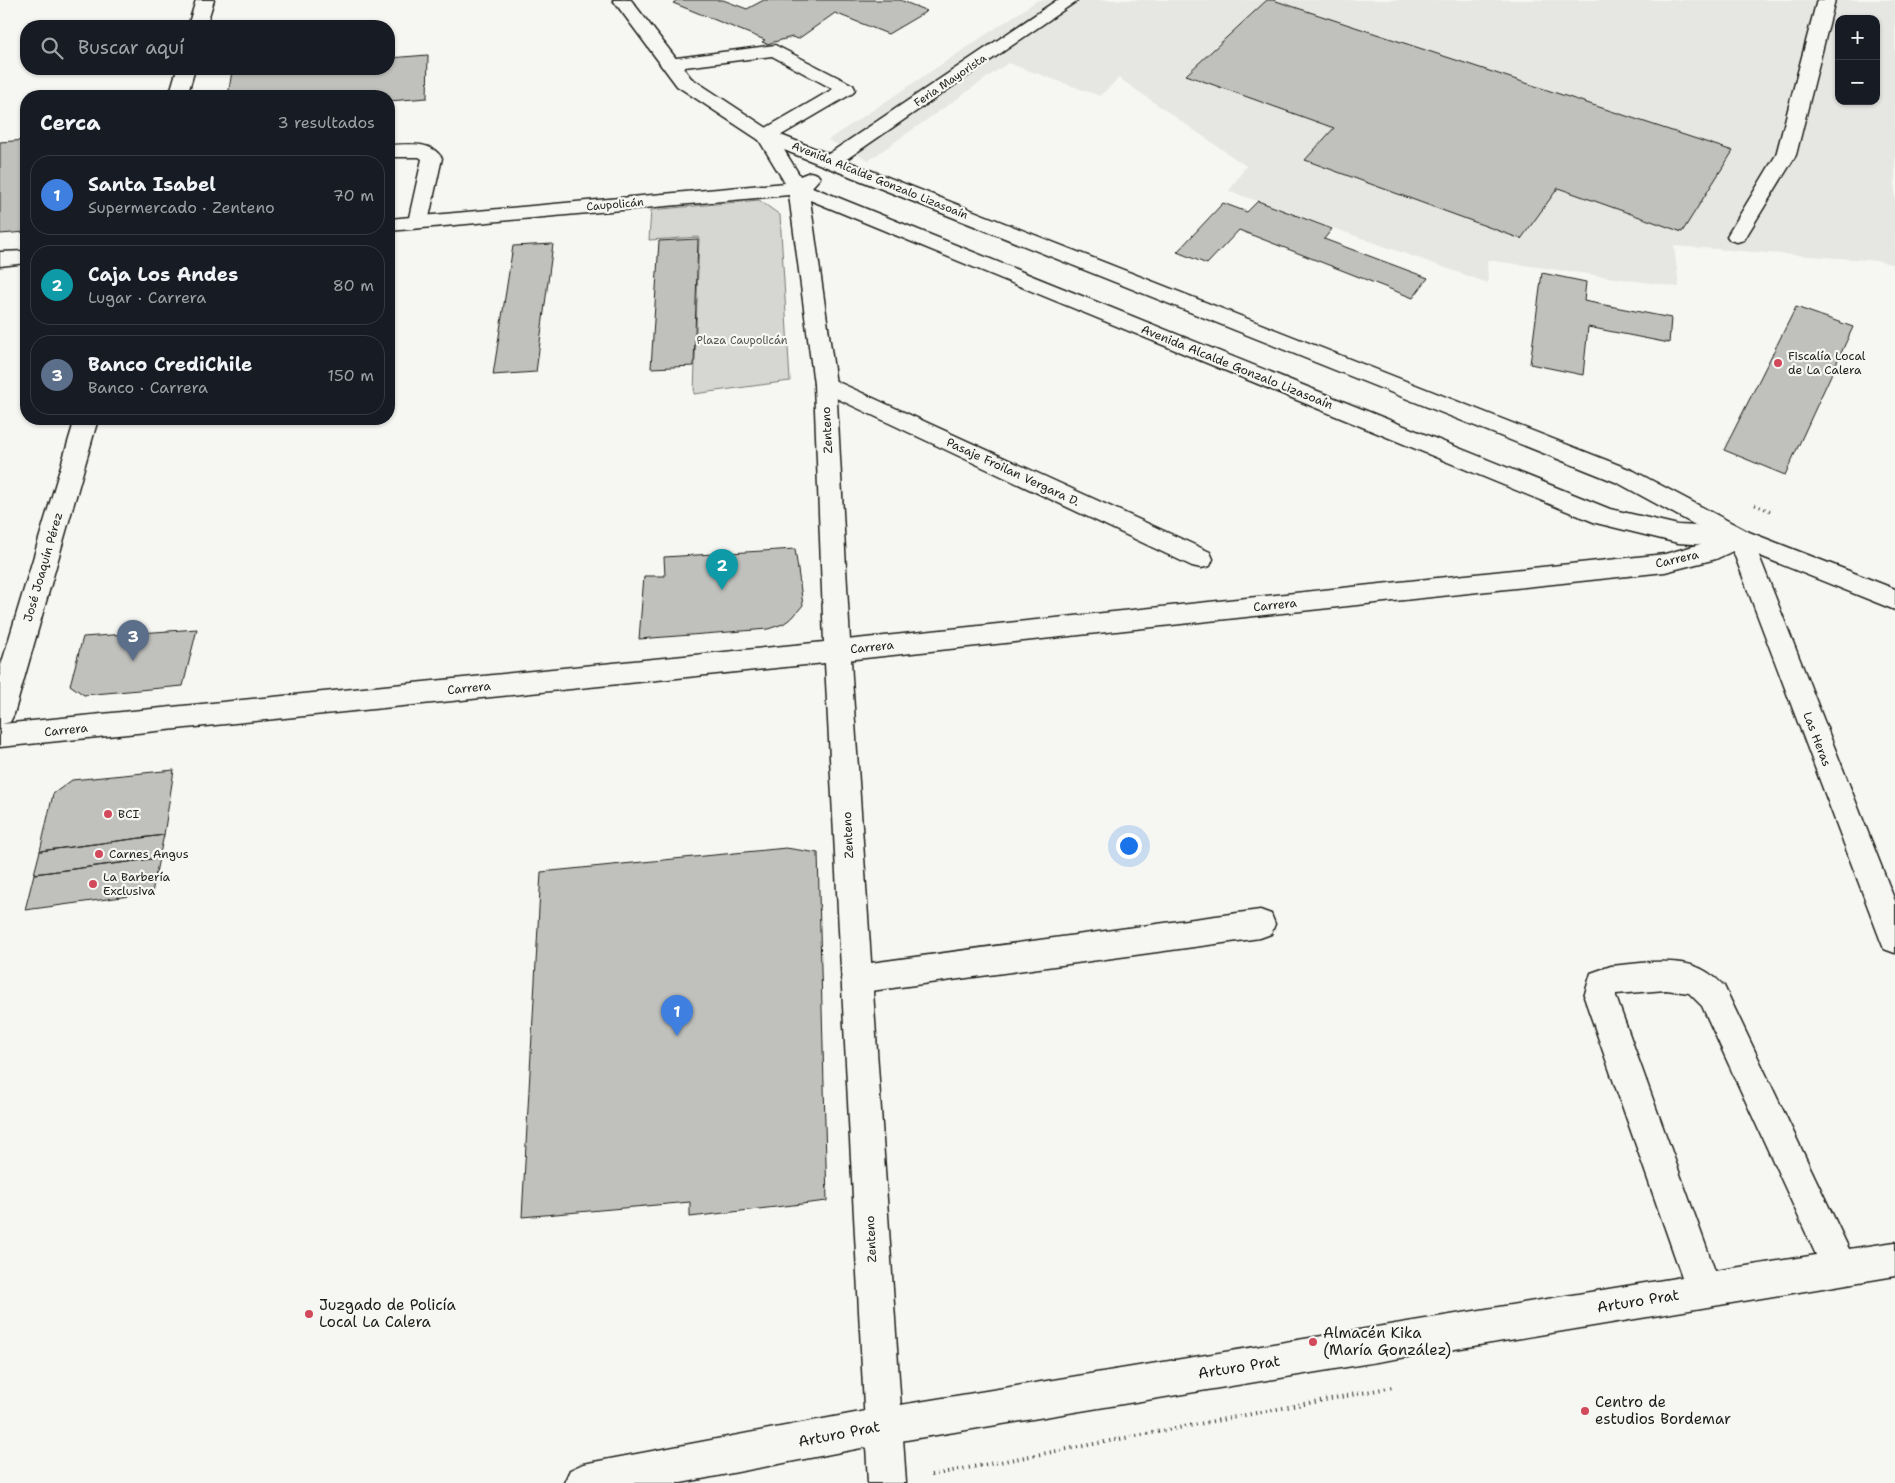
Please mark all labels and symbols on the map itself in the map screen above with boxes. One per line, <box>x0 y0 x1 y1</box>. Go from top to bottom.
street label: Feria Mayorista <box>911 51 990 110</box>
street label: Avenida Alcalde Gonzalo Lizasoaín <box>790 138 970 223</box>
street label: Caupolicán <box>586 194 645 214</box>
street label: Avenida Alcalde Gonzalo Lizasoaín <box>1139 321 1335 413</box>
park label: Plaza Caupolicán <box>697 333 788 348</box>
place label: Fiscalía Local de La Calera <box>1788 348 1866 378</box>
marker: Fiscalía Local de La Calera <box>1772 357 1784 369</box>
street label: Zenteno <box>818 406 836 454</box>
street label: Pasaje Froilan Vergara D. <box>944 434 1082 510</box>
street label: José Joaquín Pérez <box>20 510 66 624</box>
street label: Carrera <box>1654 546 1701 572</box>
pin: 2 <box>706 549 738 590</box>
street label: Carrera <box>1252 595 1298 615</box>
pin: 3 <box>117 620 149 661</box>
street label: Carrera <box>849 637 895 657</box>
street label: Carrera <box>446 678 492 698</box>
street label: Las Heras <box>1799 709 1835 769</box>
street label: Carrera <box>43 720 89 740</box>
place label: BCI <box>118 806 140 822</box>
marker: BCI <box>102 808 114 820</box>
street label: Zenteno <box>839 811 857 859</box>
your location <box>1116 833 1142 859</box>
place label: Carnes Angus <box>109 846 189 862</box>
marker: Carnes Angus <box>93 848 105 860</box>
place label: La Barbería Exclusiva <box>103 869 171 899</box>
marker: La Barbería Exclusiva <box>87 878 99 890</box>
pin: 1 <box>661 995 693 1036</box>
street label: Zenteno <box>862 1215 880 1263</box>
street label: Arturo Prat <box>1595 1285 1681 1317</box>
place label: Juzgado de Policía Local La Calera <box>319 1295 456 1332</box>
marker: Juzgado de Policía Local La Calera <box>303 1308 315 1320</box>
place label: Almacén Kika (María González) <box>1323 1323 1451 1360</box>
marker: Almacén Kika (María González) <box>1307 1336 1319 1348</box>
street label: Arturo Prat <box>1196 1351 1282 1383</box>
place label: Centro de estudios Bordemar <box>1595 1392 1731 1429</box>
marker: Centro de estudios Bordemar <box>1579 1405 1591 1417</box>
street label: Arturo Prat <box>796 1416 882 1452</box>

